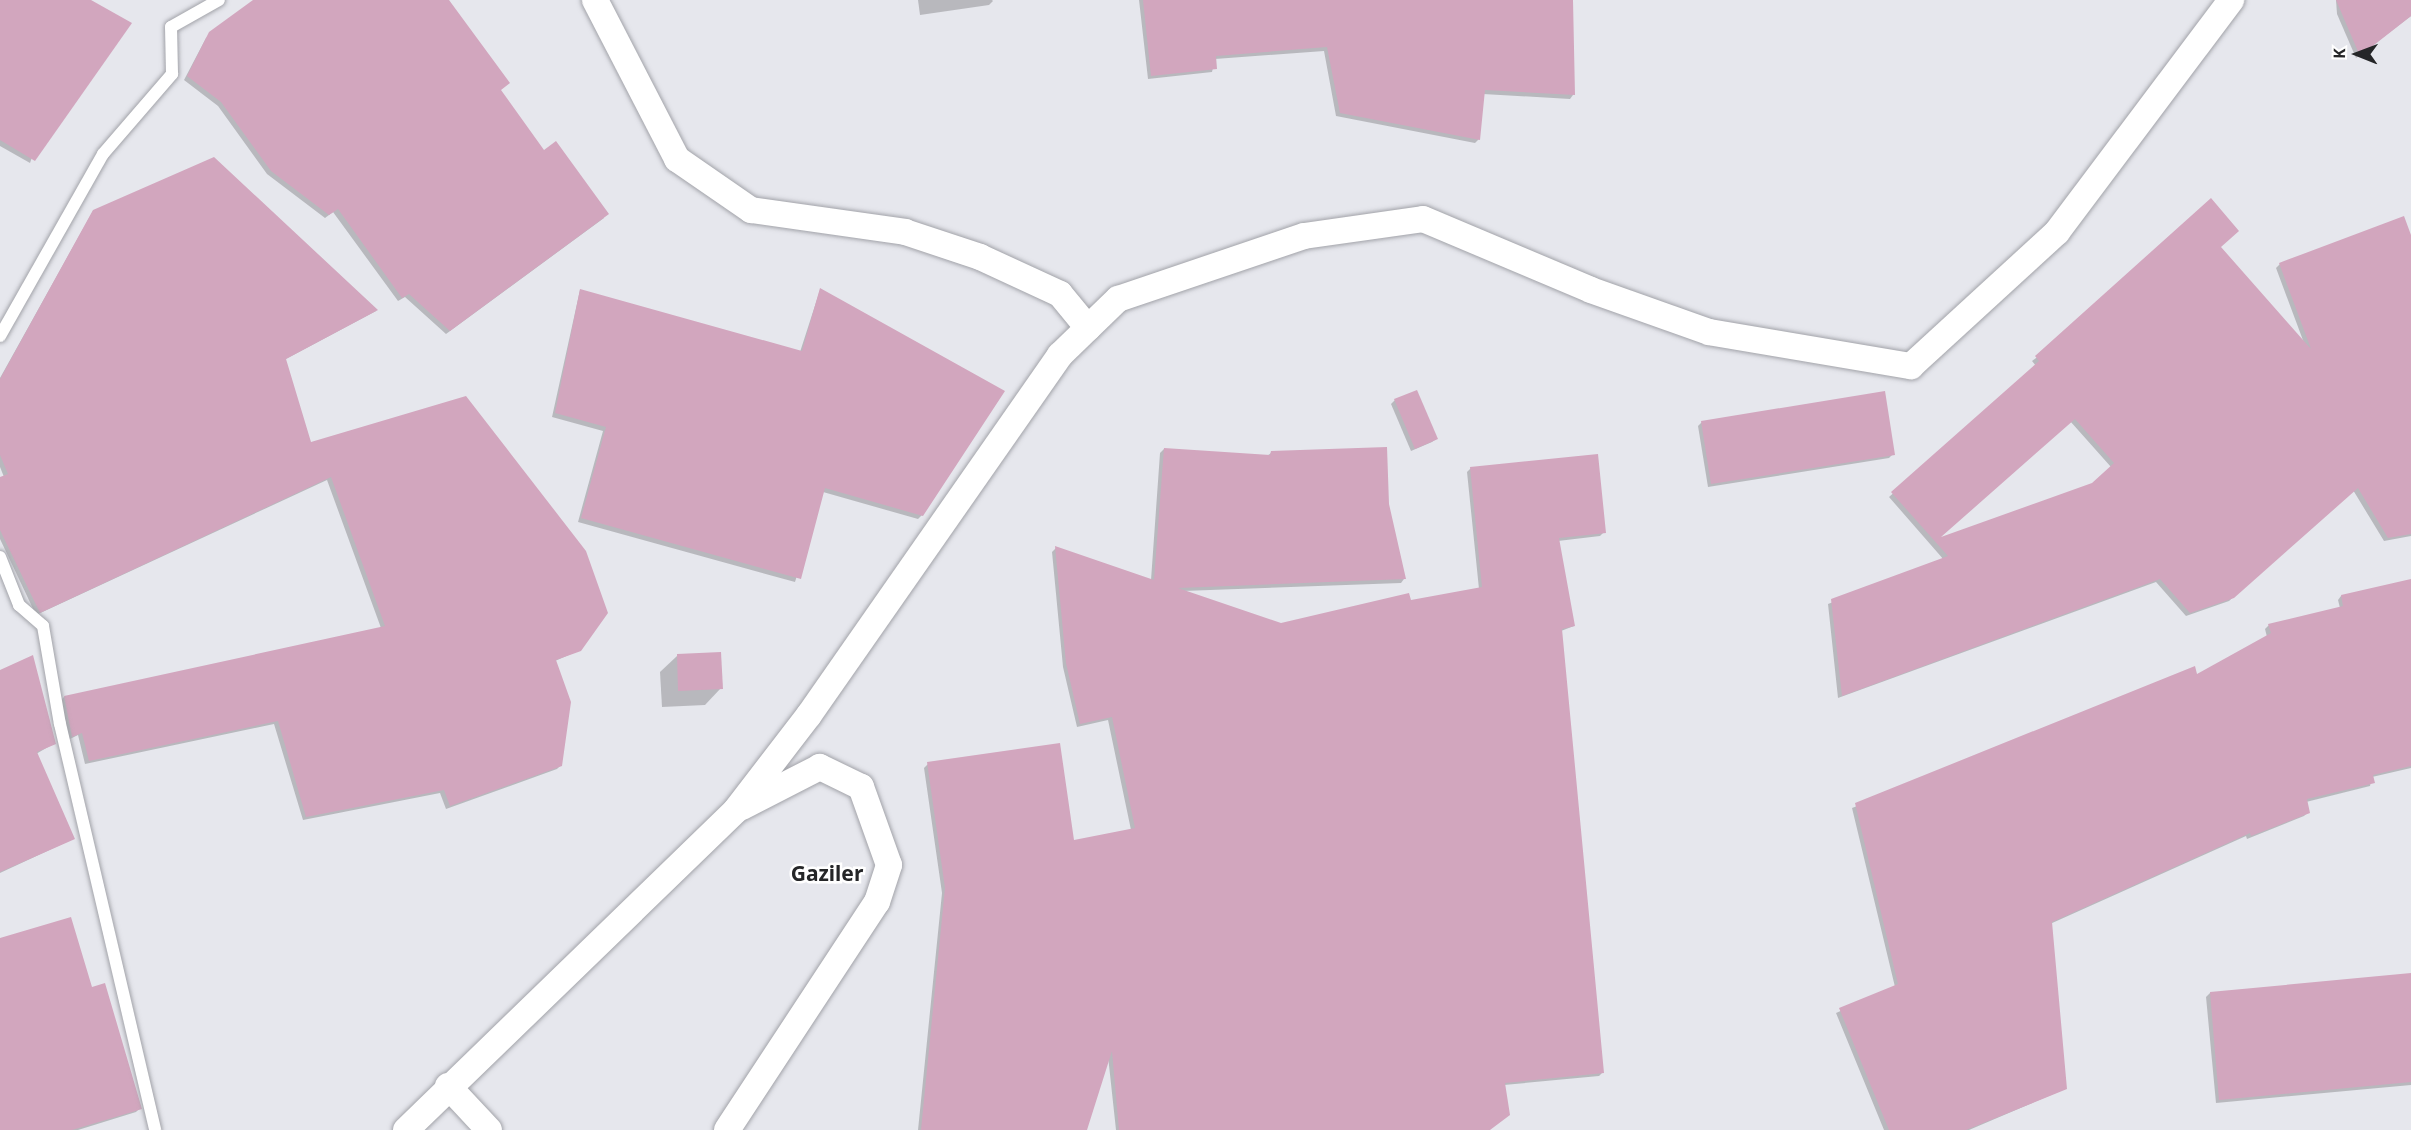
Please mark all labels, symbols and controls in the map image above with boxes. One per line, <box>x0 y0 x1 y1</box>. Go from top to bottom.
north arrow <box>2327 24 2387 84</box>
text: K <box>2328 48 2350 59</box>
district label: Gaziler <box>791 860 863 886</box>

